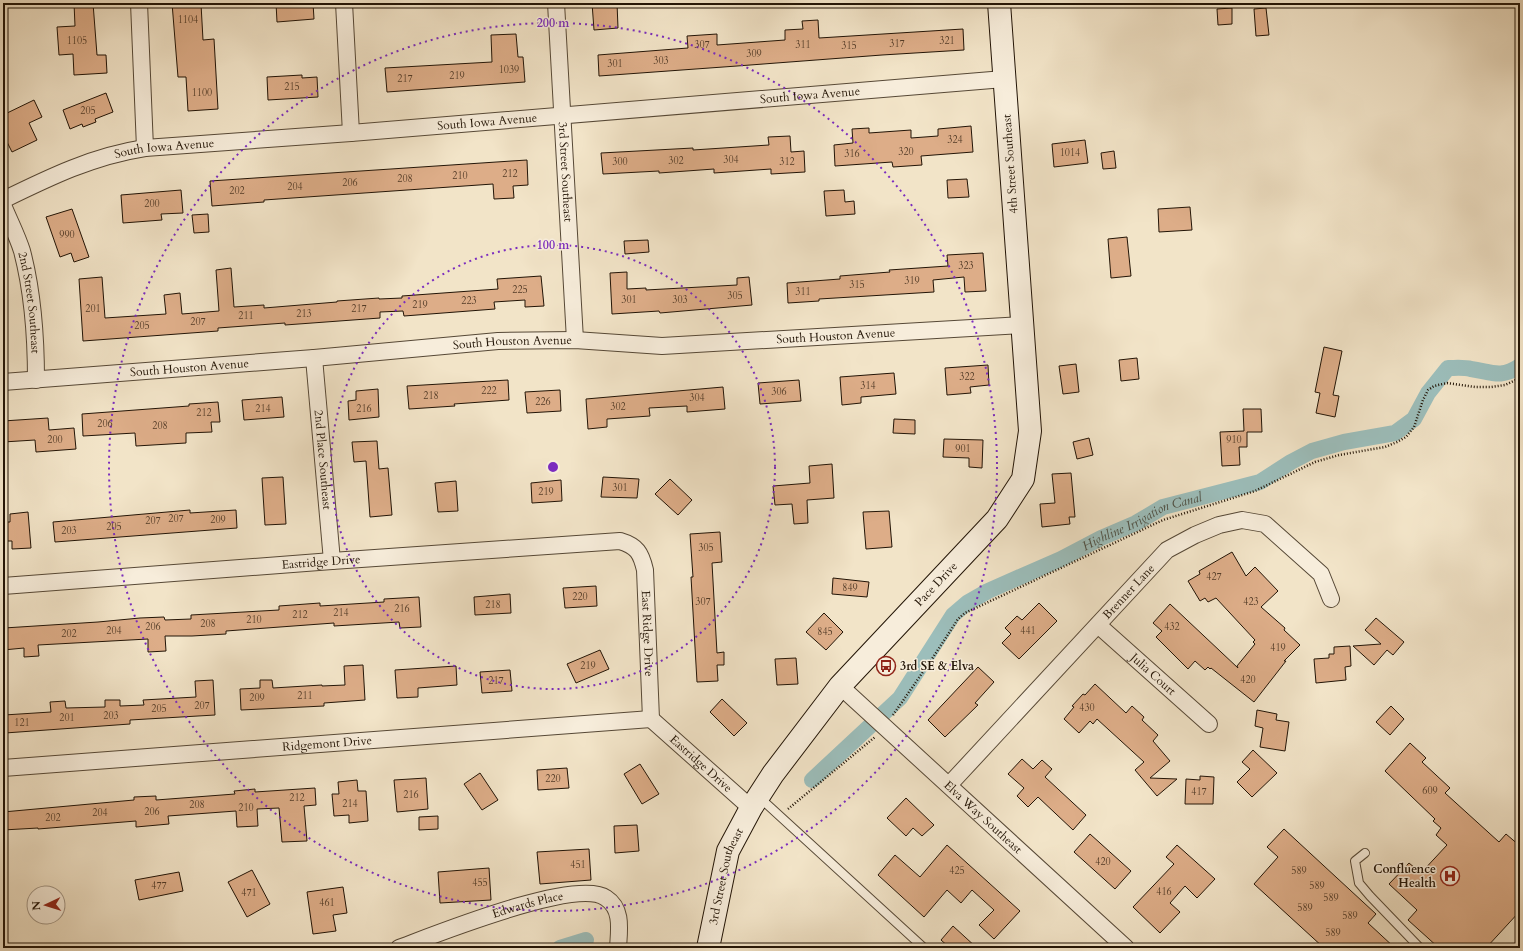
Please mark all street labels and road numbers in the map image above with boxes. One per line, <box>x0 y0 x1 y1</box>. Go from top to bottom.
street label: South Iowa Avenue <box>759 83 861 107</box>
street label: South Iowa Avenue <box>436 110 538 134</box>
street label: 4th Street Southeast <box>999 113 1021 214</box>
street label: 3rd Street Southeast <box>555 121 576 222</box>
street label: South Iowa Avenue <box>113 135 215 162</box>
street label: 2nd Street Southeast <box>14 250 44 354</box>
street label: South Houston Avenue <box>776 324 896 347</box>
street label: South Houston Avenue <box>452 332 572 353</box>
street label: South Houston Avenue <box>129 355 249 380</box>
street label: 2nd Place Southeast <box>311 409 335 510</box>
street label: Eastridge Drive <box>281 551 361 573</box>
street label: Pace Drive <box>911 558 961 610</box>
street label: Brenner Lane <box>1099 561 1158 622</box>
street label: East Ridge Drive <box>638 590 657 677</box>
street label: Julia Court <box>1126 648 1180 699</box>
street label: Eastridge Drive <box>666 731 736 796</box>
street label: Ridgemont Drive <box>282 732 372 755</box>
street label: Elva Way Southeast <box>940 777 1026 857</box>
street label: 3rd Street Southeast <box>705 825 747 926</box>
street label: Edwards Place <box>490 888 565 922</box>

